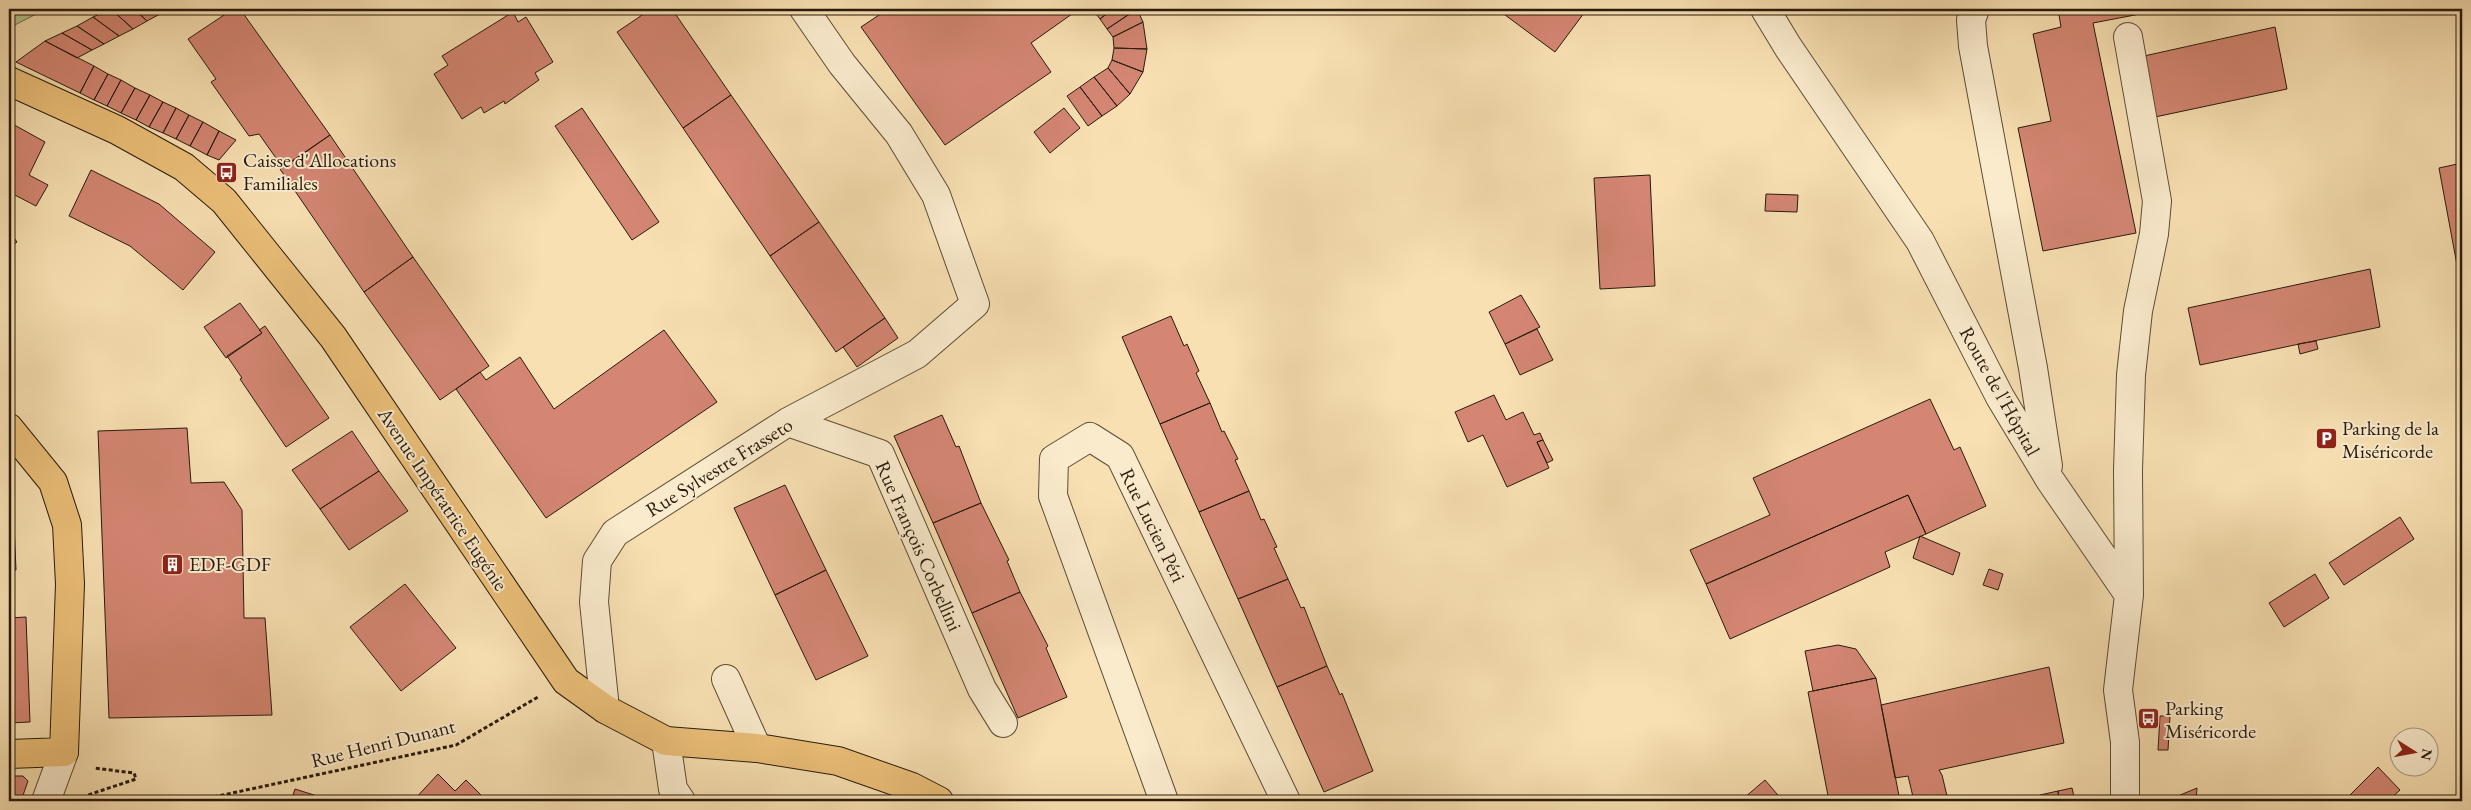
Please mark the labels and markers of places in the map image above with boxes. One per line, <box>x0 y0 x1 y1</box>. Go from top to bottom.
place label: Caisse d'Allocations Familiales <box>243 147 396 196</box>
bus stop icon: Caisse d'Allocations Familiales <box>215 160 239 184</box>
place label: Parking de la Miséricorde <box>2342 415 2439 464</box>
parking icon: Parking de la Miséricorde <box>2314 427 2338 451</box>
place label: EDF-GDF <box>189 551 271 577</box>
building icon: EDF-GDF <box>161 552 185 576</box>
place label: Parking Miséricorde <box>2165 695 2256 744</box>
bus stop icon: Parking Miséricorde <box>2137 707 2161 731</box>

